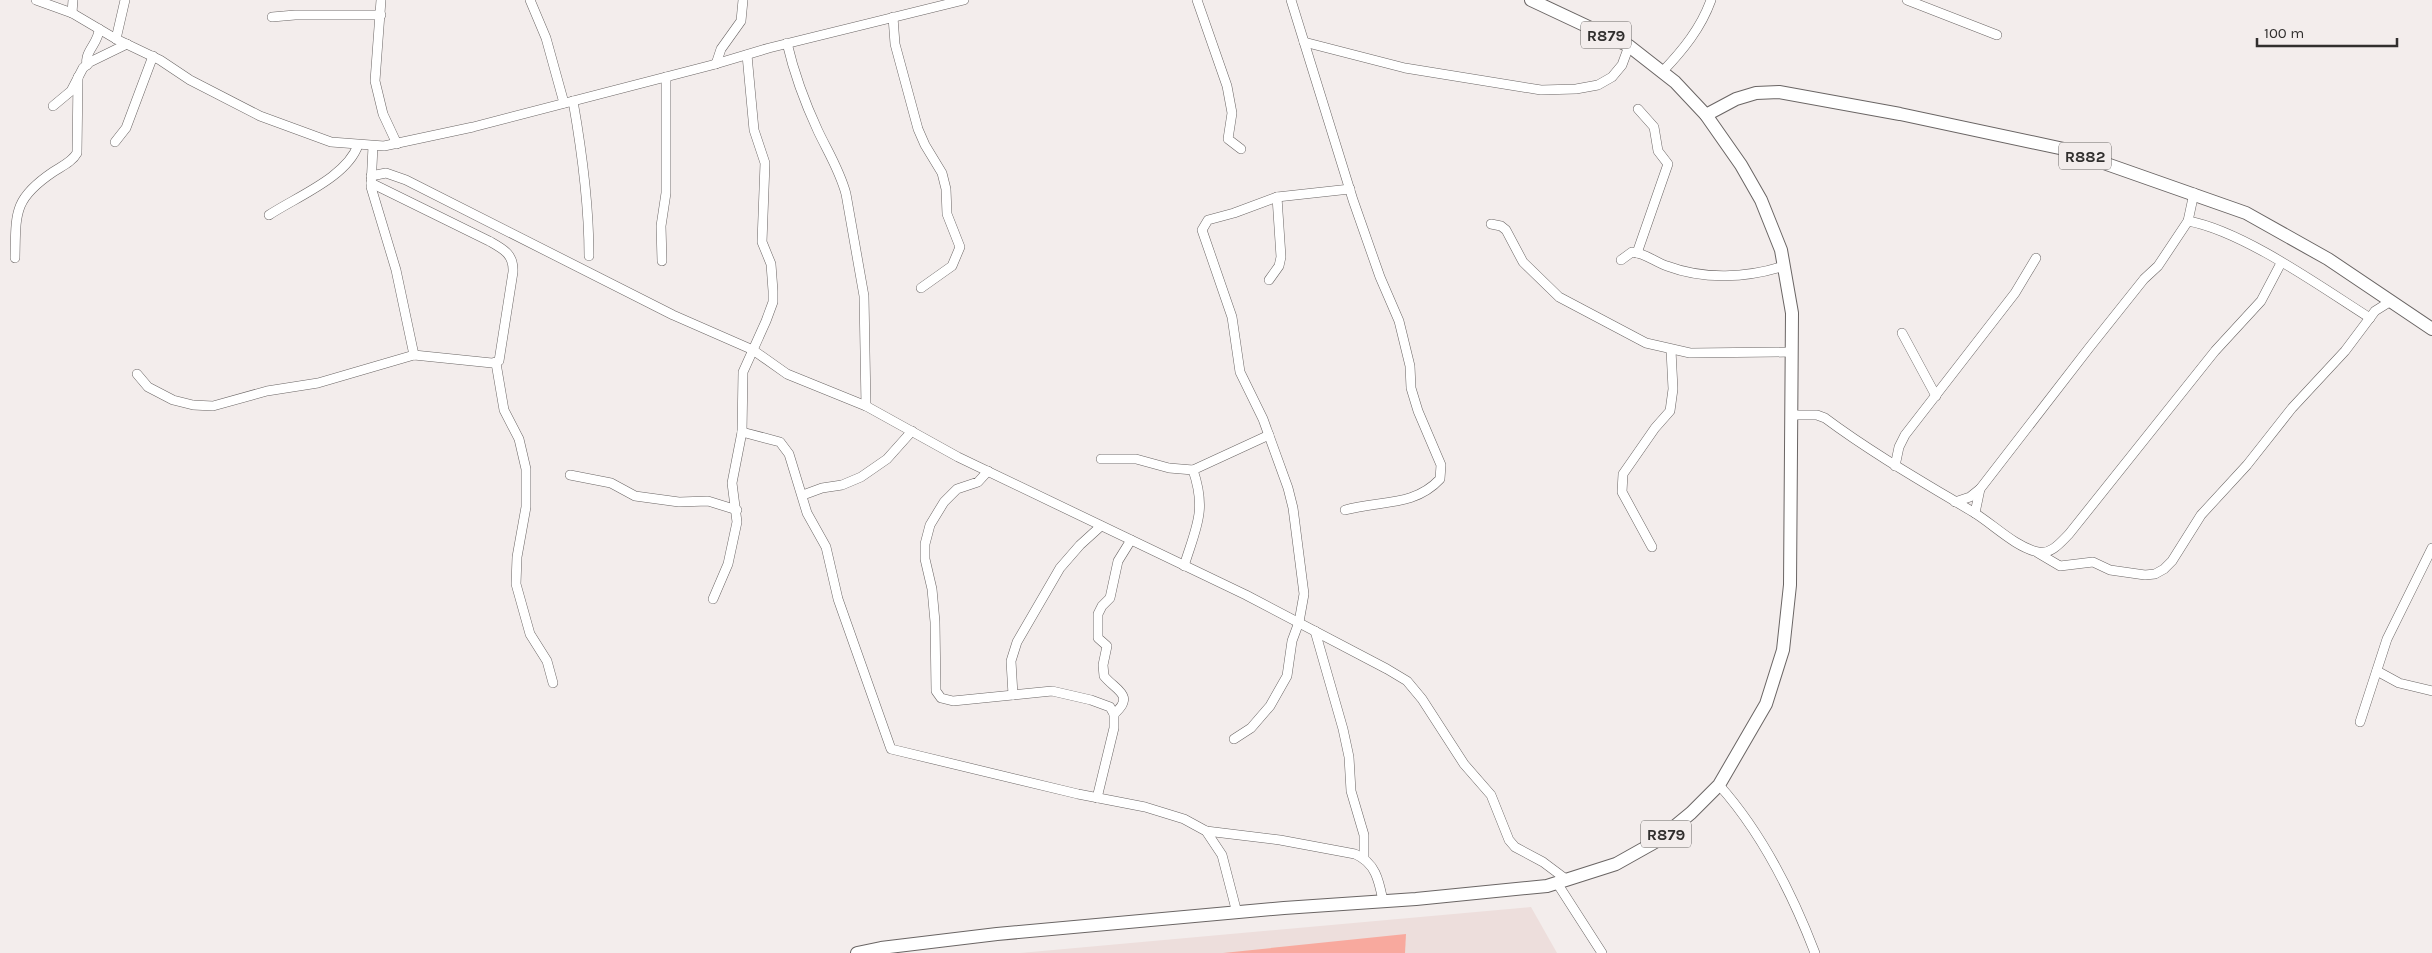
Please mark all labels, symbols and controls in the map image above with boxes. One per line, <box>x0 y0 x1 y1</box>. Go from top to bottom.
scale bar <box>2257 15 2397 47</box>
road number: R879 <box>1581 22 1631 48</box>
text: 100 m <box>2264 24 2304 42</box>
road number: R882 <box>2059 142 2111 170</box>
road number: R879 <box>1641 821 1691 848</box>

